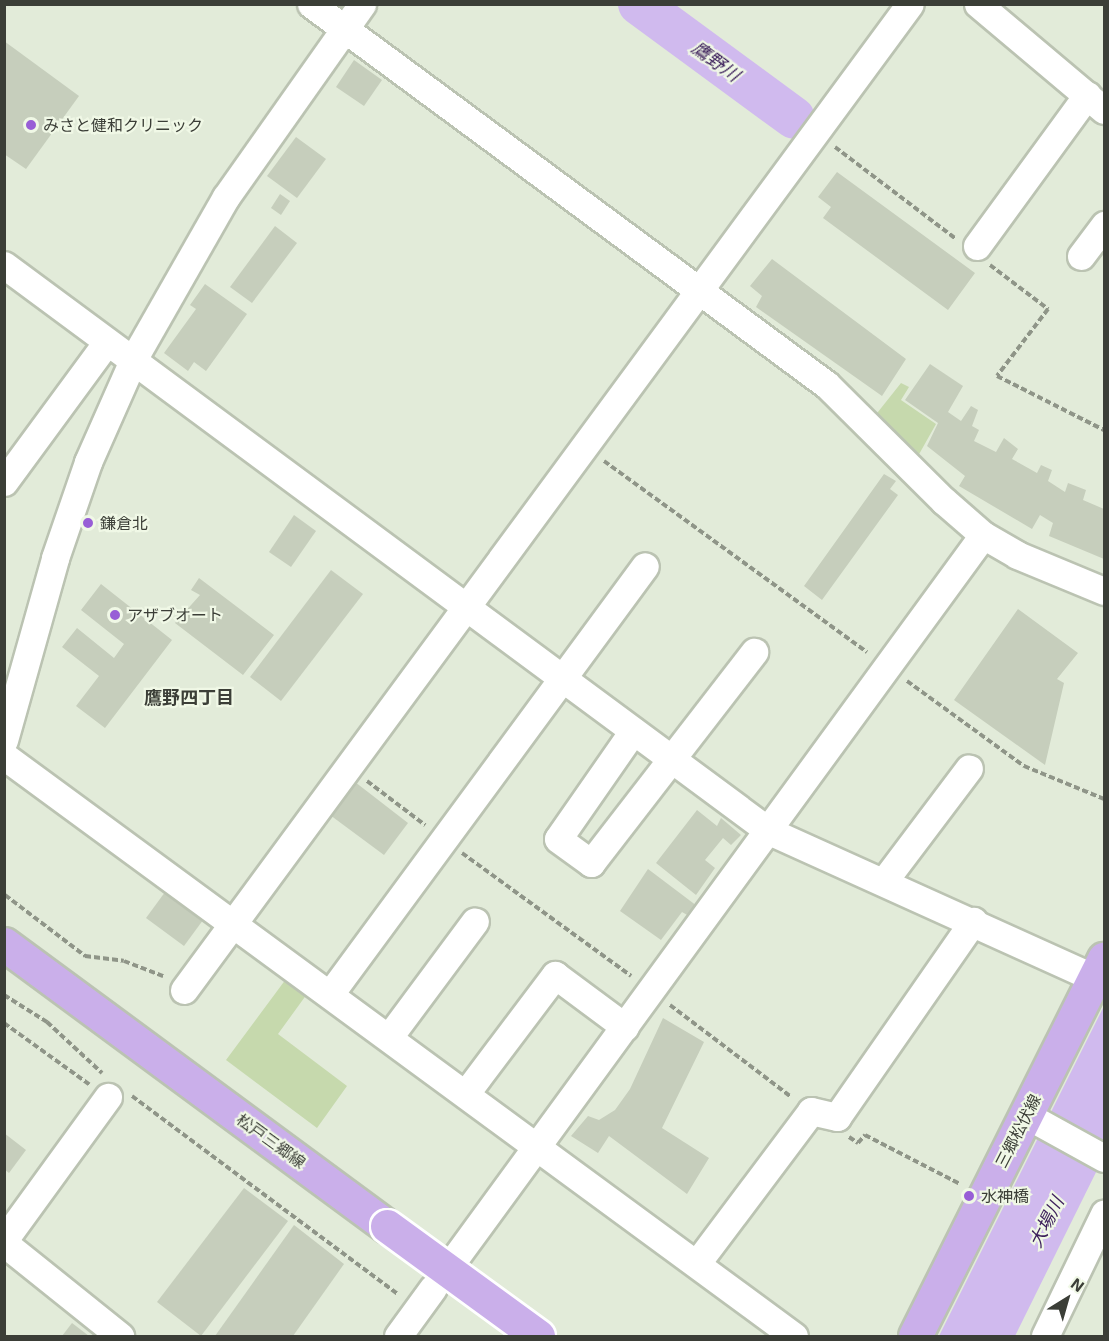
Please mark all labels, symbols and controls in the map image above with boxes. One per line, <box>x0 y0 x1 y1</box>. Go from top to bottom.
water label: 鷹野川 <box>688 36 744 86</box>
place label: みさと健和クリニック <box>43 115 203 135</box>
marker: みさと健和クリニック <box>24 118 38 132</box>
place label: 鎌倉北 <box>100 513 148 533</box>
marker: 鎌倉北 <box>81 516 95 530</box>
place label: アザブオート <box>127 605 223 625</box>
marker: アザブオート <box>108 608 122 622</box>
district label: 鷹野四丁目 <box>144 686 234 708</box>
street label: 三郷松伏線 <box>991 1091 1045 1171</box>
street label: 松戸三郷線 <box>233 1110 309 1172</box>
place label: 水神橋 <box>981 1186 1029 1206</box>
marker: 水神橋 <box>962 1189 976 1203</box>
water label: 大場川 <box>1024 1193 1068 1251</box>
north arrow <box>1037 1269 1097 1329</box>
text: N <box>1068 1273 1088 1295</box>

